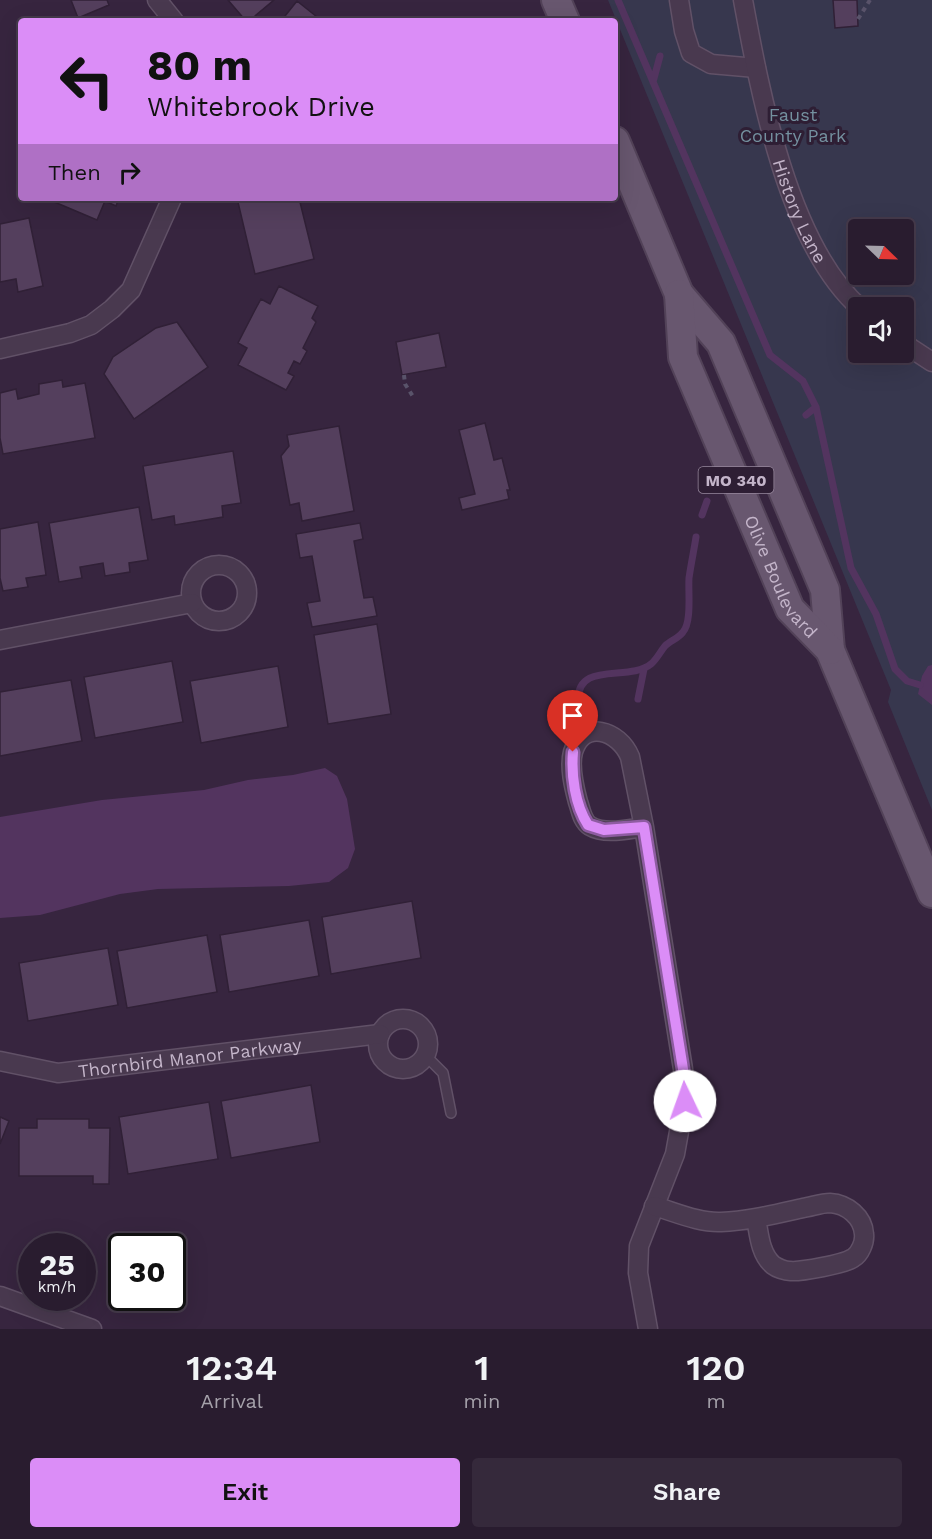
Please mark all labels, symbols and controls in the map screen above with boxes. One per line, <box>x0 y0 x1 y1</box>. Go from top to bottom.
text: 80 m <box>147 41 252 90</box>
icon: left <box>48 42 126 120</box>
text: Whitebrook Drive <box>147 91 375 123</box>
park label: Faust County Park <box>740 104 846 146</box>
icon: right <box>113 156 146 189</box>
street label: History Lane <box>769 156 831 267</box>
text: Then <box>48 160 101 185</box>
north arrow <box>848 219 914 285</box>
map controls <box>848 219 914 363</box>
button: sound <box>848 297 914 363</box>
road number: MO 340 <box>698 467 774 493</box>
street label: Olive Boulevard <box>741 512 822 642</box>
pin <box>547 690 598 752</box>
icon: arrive <box>556 699 589 732</box>
street label: Thornbird Manor Parkway <box>77 1033 303 1081</box>
position arrow <box>653 1069 717 1133</box>
speed limit sign: 30 <box>108 1233 186 1311</box>
text: 25 <box>39 1247 75 1282</box>
text: km/h <box>38 1278 76 1296</box>
text: 12:34 <box>186 1347 277 1389</box>
text: 1 <box>474 1347 489 1389</box>
text: 120 <box>687 1347 746 1389</box>
text: Arrival <box>201 1389 263 1413</box>
text: min <box>464 1389 500 1413</box>
text: m <box>707 1389 726 1413</box>
button: Exit <box>30 1458 460 1527</box>
button: Share <box>472 1458 902 1527</box>

